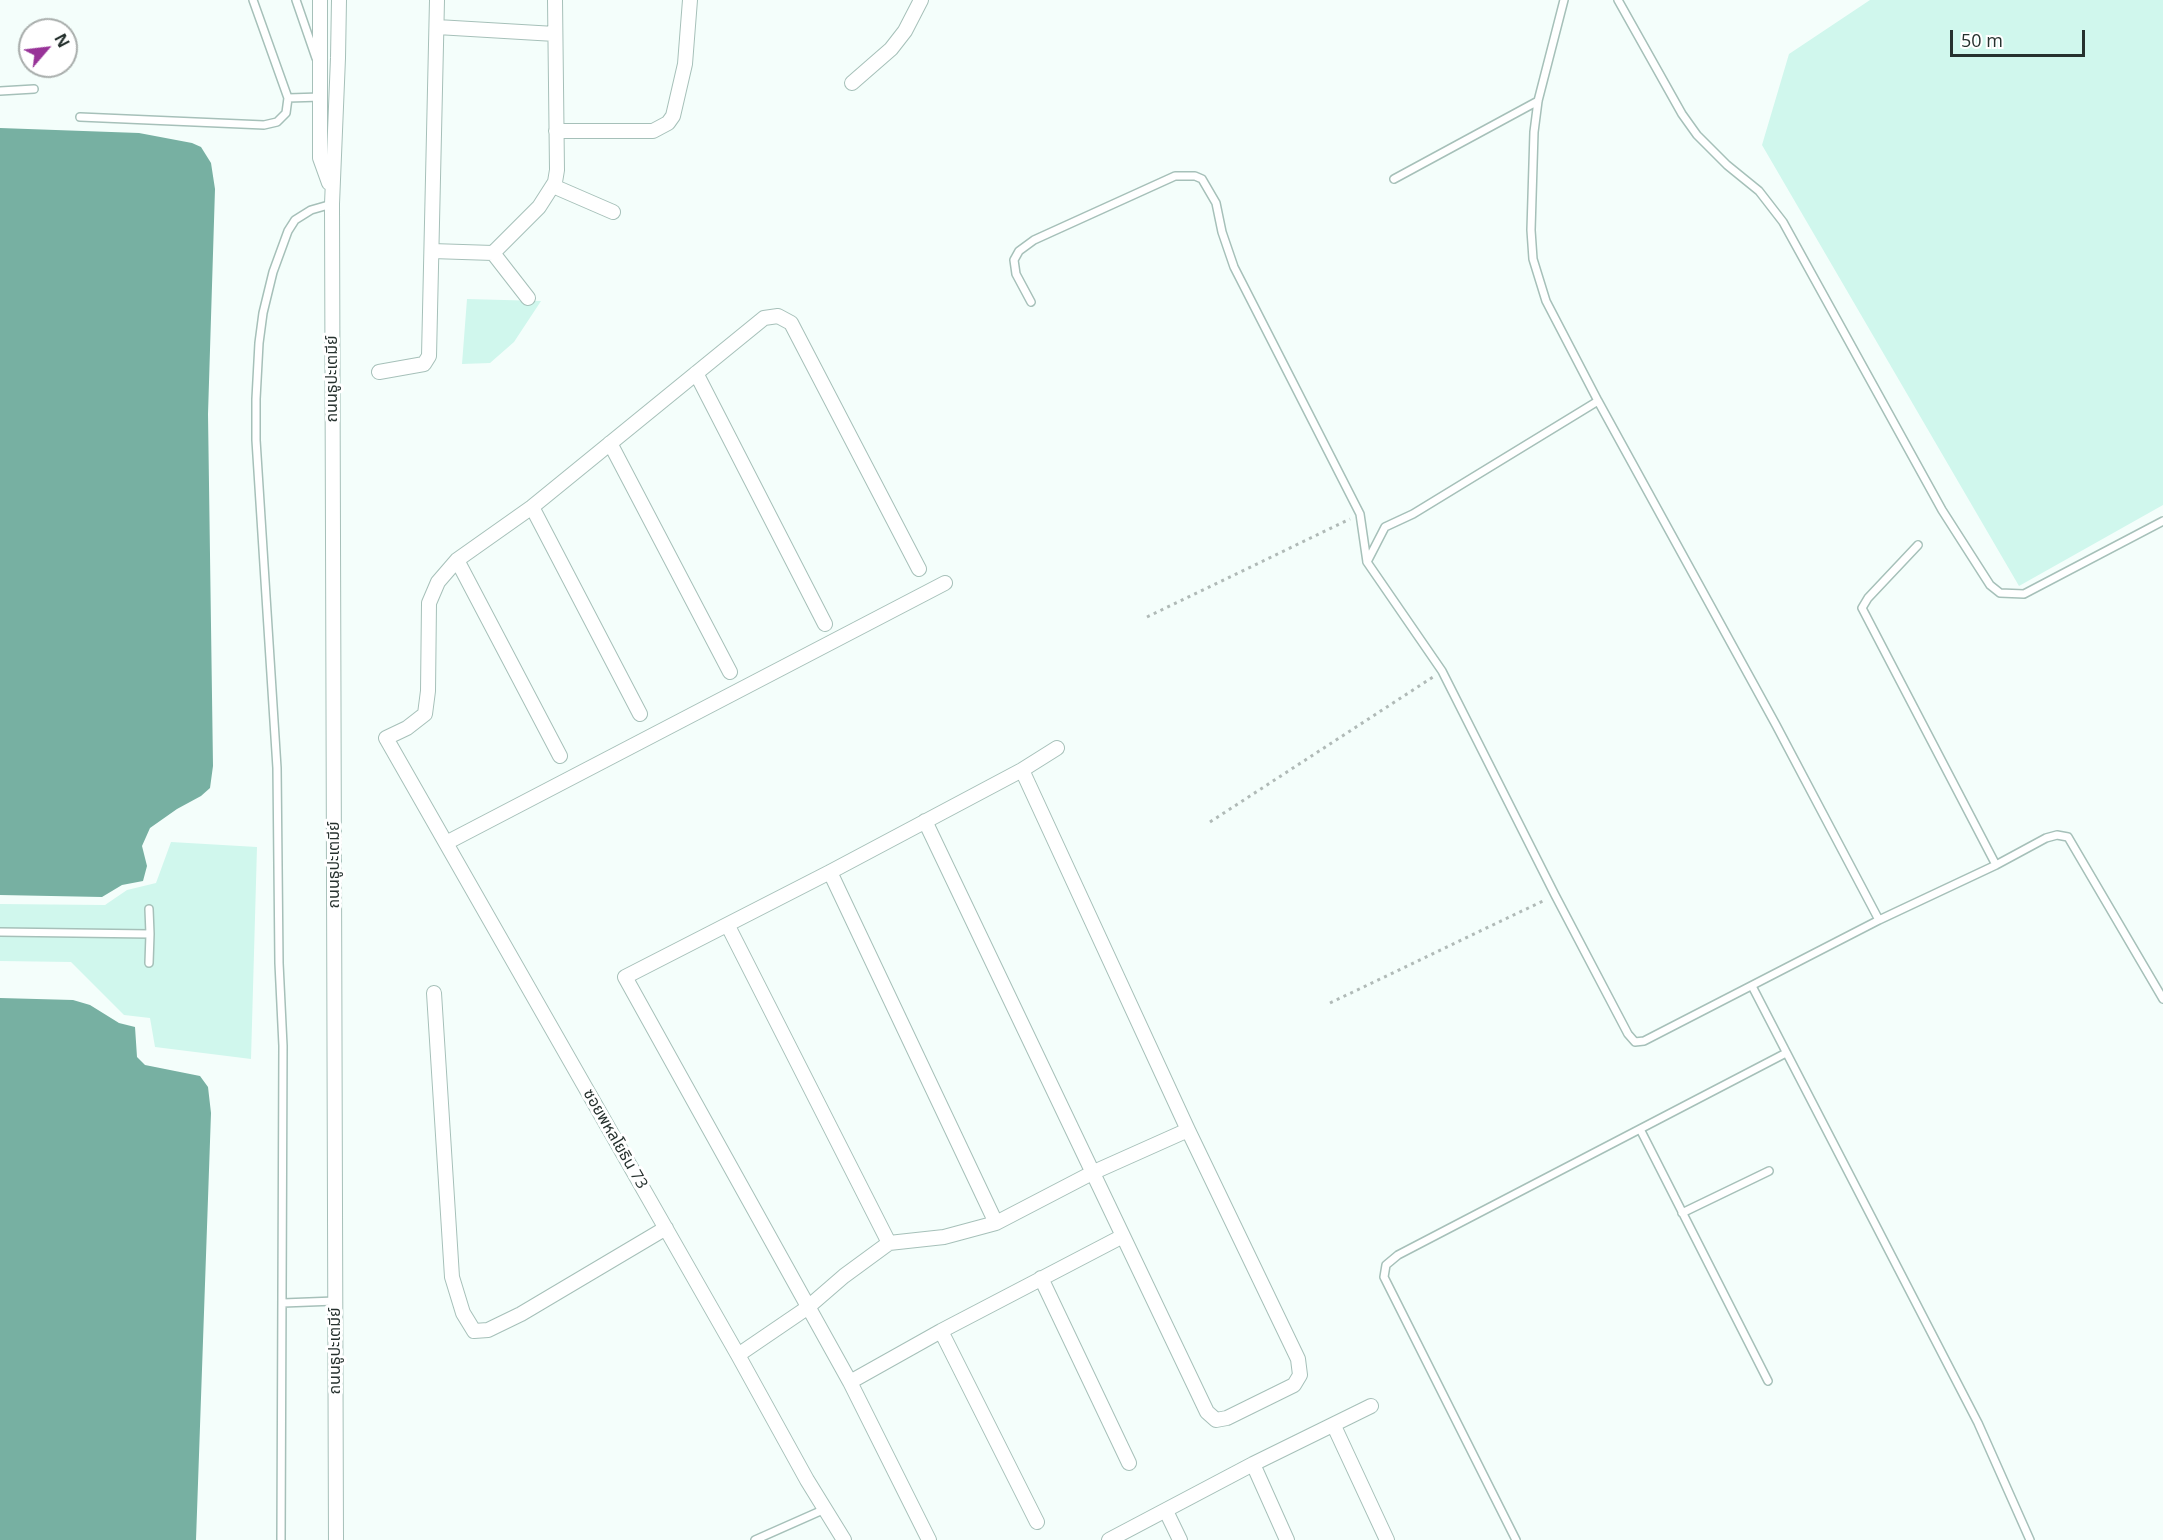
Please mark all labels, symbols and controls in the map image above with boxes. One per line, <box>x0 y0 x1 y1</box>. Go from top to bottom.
north arrow <box>18 18 78 78</box>
scale bar <box>1953 18 2088 56</box>
text: 50 m <box>1961 28 2003 52</box>
text: N <box>49 30 75 51</box>
street label: ถนนธูปะเตมีย์ <box>322 335 342 423</box>
street label: ถนนธูปะเตมีย์ <box>324 821 344 909</box>
street label: ซอยพหลโยธิน 73 <box>579 1086 651 1192</box>
street label: ถนนธูปะเตมีย์ <box>325 1307 345 1395</box>

